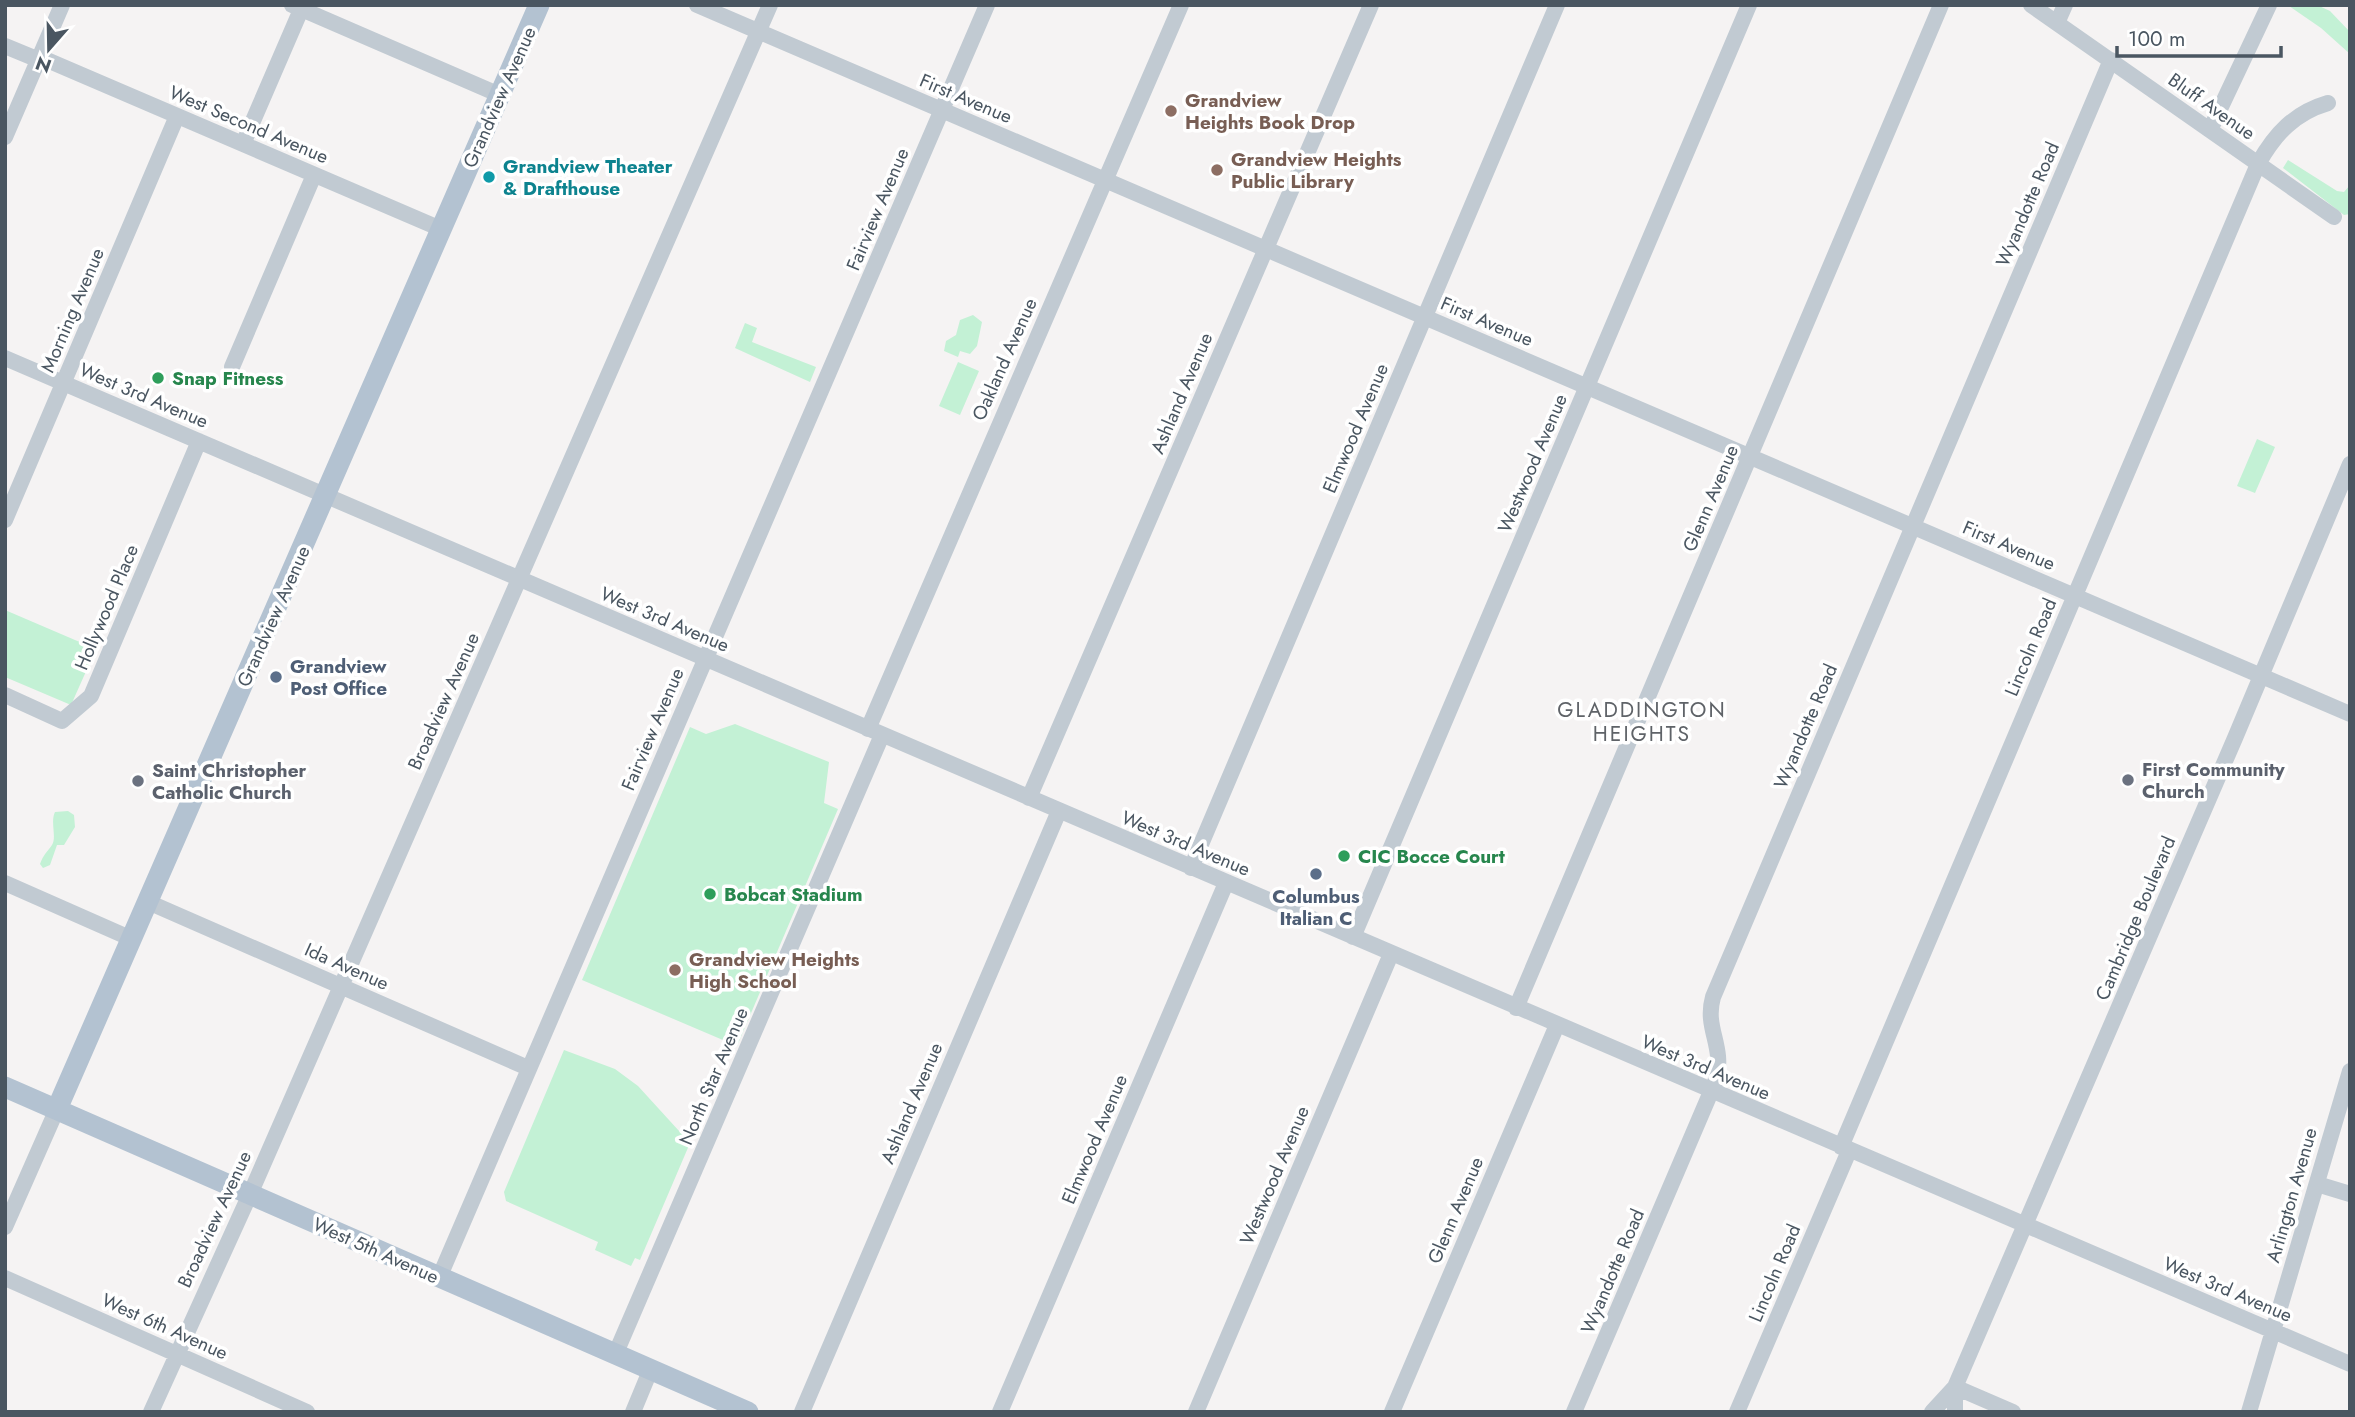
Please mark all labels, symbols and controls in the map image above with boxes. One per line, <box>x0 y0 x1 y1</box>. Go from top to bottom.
north arrow <box>14 14 84 84</box>
scale bar <box>2117 14 2282 58</box>
street label: Grandview Avenue <box>456 22 543 172</box>
text: 100 m <box>2128 24 2185 54</box>
text: N <box>32 49 55 80</box>
street label: Bluff Avenue <box>2163 66 2261 146</box>
street label: First Avenue <box>915 67 1016 130</box>
street label: West Second Avenue <box>165 79 333 170</box>
place label: Grandview Heights Book Drop <box>1185 87 1355 136</box>
marker: Grandview Heights Book Drop <box>1163 103 1179 119</box>
street label: Wyandotte Road <box>1989 138 2066 271</box>
street label: Fairview Avenue <box>839 144 916 275</box>
place label: Grandview Heights Public Library <box>1231 146 1402 195</box>
place label: Grandview Theater & Drafthouse <box>503 153 673 202</box>
marker: Grandview Heights Public Library <box>1209 162 1225 178</box>
marker: Grandview Theater & Drafthouse <box>481 169 497 185</box>
street label: Morning Avenue <box>34 244 111 377</box>
street label: First Avenue <box>1436 290 1537 353</box>
street label: Oakland Avenue <box>965 293 1044 425</box>
street label: Ashland Avenue <box>1144 328 1219 458</box>
street label: West 3rd Avenue <box>75 356 213 435</box>
street label: Elmwood Avenue <box>1316 359 1395 497</box>
place label: Snap Fitness <box>172 365 284 392</box>
marker: Snap Fitness <box>150 370 166 386</box>
street label: Westwood Avenue <box>1491 389 1574 537</box>
street label: Glenn Avenue <box>1676 440 1745 556</box>
street label: First Avenue <box>1958 514 2059 577</box>
street label: Hollywood Place <box>68 540 145 674</box>
street label: Grandview Avenue <box>230 541 317 691</box>
street label: West 3rd Avenue <box>596 580 734 659</box>
street label: Lincoln Road <box>1998 594 2063 700</box>
street label: Broadview Avenue <box>401 628 486 774</box>
place label: Grandview Post Office <box>290 653 387 702</box>
street label: Wyandotte Road <box>1767 660 1844 793</box>
street label: Fairview Avenue <box>614 664 691 795</box>
marker: Grandview Post Office <box>268 669 284 685</box>
district label: GLADDINGTON HEIGHTS <box>1557 695 1727 749</box>
place label: First Community Church <box>2142 756 2286 805</box>
place label: Saint Christopher Catholic Church <box>152 757 307 806</box>
marker: First Community Church <box>2120 772 2136 788</box>
marker: Saint Christopher Catholic Church <box>130 773 146 789</box>
street label: West 3rd Avenue <box>1117 804 1255 883</box>
street label: Cambridge Boulevard <box>2089 832 2182 1005</box>
place label: CIC Bocce Court <box>1358 843 1505 870</box>
marker: CIC Bocce Court <box>1336 848 1352 864</box>
marker: Columbus Italian C <box>1308 866 1324 882</box>
place label: Bobcat Stadium <box>724 881 863 908</box>
place label: Columbus Italian C <box>1272 883 1360 932</box>
marker: Bobcat Stadium <box>702 886 718 902</box>
street label: Ida Avenue <box>300 936 393 997</box>
place label: Grandview Heights High School <box>689 946 860 995</box>
marker: Grandview Heights High School <box>667 962 683 978</box>
street label: North Star Avenue <box>672 1003 755 1149</box>
street label: West 3rd Avenue <box>1637 1028 1775 1107</box>
street label: Ashland Avenue <box>874 1038 949 1168</box>
street label: Elmwood Avenue <box>1055 1070 1134 1208</box>
street label: Westwood Avenue <box>1233 1101 1316 1249</box>
street label: Arlington Avenue <box>2259 1124 2324 1266</box>
street label: Broadview Avenue <box>171 1146 258 1292</box>
street label: Glenn Avenue <box>1421 1152 1490 1268</box>
street label: Wyandotte Road <box>1574 1205 1651 1338</box>
street label: West 5th Avenue <box>309 1211 443 1290</box>
street label: Lincoln Road <box>1742 1220 1807 1326</box>
street label: West 3rd Avenue <box>2159 1250 2297 1329</box>
street label: West 6th Avenue <box>97 1287 232 1366</box>

